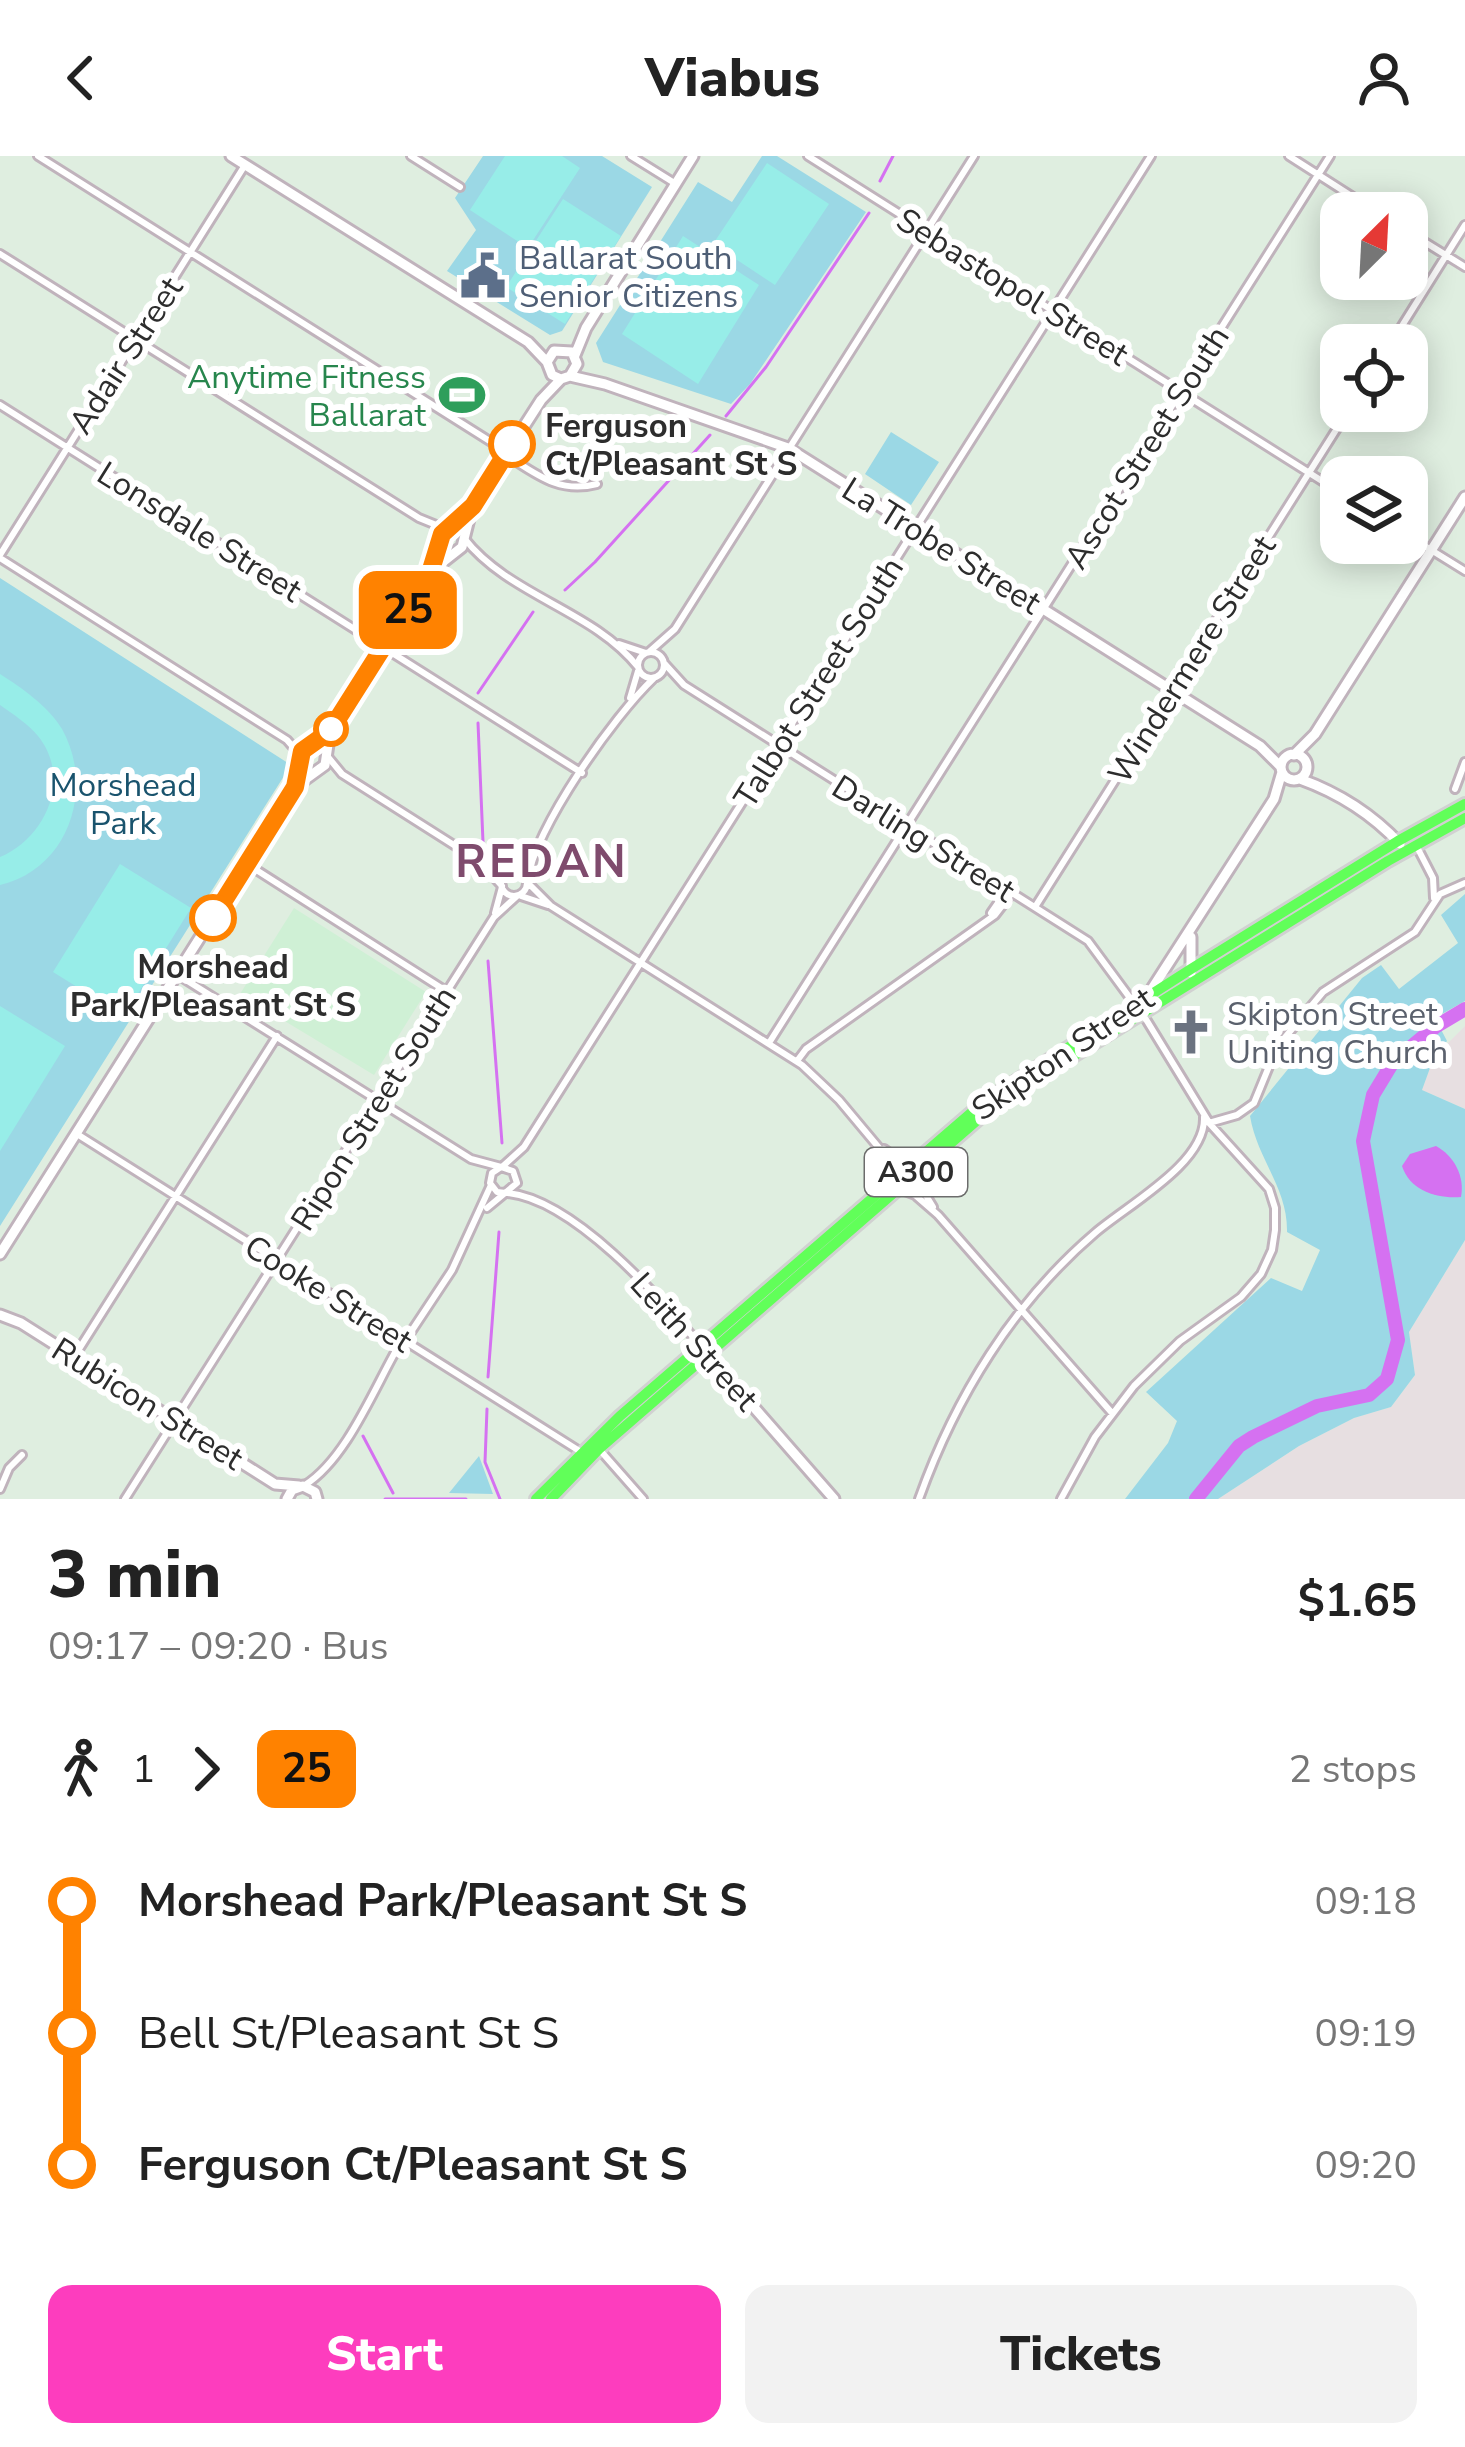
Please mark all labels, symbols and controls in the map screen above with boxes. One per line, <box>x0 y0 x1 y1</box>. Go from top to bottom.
text: Viabus <box>645 41 820 115</box>
icon: back <box>48 45 114 111</box>
icon: person <box>1351 45 1417 111</box>
north arrow <box>1320 192 1428 300</box>
map controls <box>1320 192 1428 564</box>
street label: Sebastopol Street <box>888 198 1137 377</box>
place label: Ballarat South Senior Citizens <box>519 236 738 319</box>
public building icon: Ballarat South Senior Citizens <box>458 251 508 301</box>
street label: Adair Street <box>59 268 194 443</box>
street label: Ascot Street South <box>1054 318 1240 578</box>
button: locate <box>1320 324 1428 432</box>
place label: Anytime Fitness Ballarat <box>187 355 426 438</box>
sports icon: Anytime Fitness Ballarat <box>437 370 487 420</box>
place label: Ferguson Ct/Pleasant St S <box>545 404 797 487</box>
marker: Ferguson Ct/Pleasant St S <box>490 422 534 466</box>
street label: Lonsdale Street <box>88 451 310 613</box>
button: layers <box>1320 456 1428 564</box>
street label: La Trobe Street <box>833 467 1050 626</box>
street label: Windermere Street <box>1098 527 1287 792</box>
street label: Talbot Street South <box>724 549 915 817</box>
line badge: 25 <box>354 571 462 649</box>
text: 25 <box>383 581 433 638</box>
unlabelled marker <box>315 713 347 745</box>
park label: Morshead Park <box>49 763 197 846</box>
street label: Darling Street <box>823 765 1024 914</box>
district label: REDAN <box>455 832 629 893</box>
marker: Morshead Park/Pleasant St S <box>191 896 235 940</box>
place label: Morshead Park/Pleasant St S <box>70 945 356 1028</box>
street label: Skipton Street <box>963 976 1163 1132</box>
street label: Ripon Street South <box>281 978 468 1240</box>
place label: Skipton Street Uniting Church <box>1227 992 1448 1075</box>
church icon: Skipton Street Uniting Church <box>1166 1007 1216 1057</box>
road number: A300 <box>865 1148 967 1196</box>
street label: Cooke Street <box>236 1225 421 1364</box>
street label: Leith Street <box>620 1263 768 1421</box>
street label: Rubicon Street <box>43 1327 252 1481</box>
text: 3 min <box>48 1530 222 1620</box>
text: $1.65 <box>1298 1571 1417 1632</box>
text: 09:17 – 09:20 · Bus <box>48 1620 388 1673</box>
icon: walk <box>48 1736 114 1802</box>
icon: forward <box>173 1736 239 1802</box>
text: 25 <box>281 1740 332 1797</box>
text: 1 <box>132 1743 155 1796</box>
text: 2 stops <box>1288 1743 1417 1796</box>
text: Morshead Park/Pleasant St S <box>138 1871 747 1932</box>
text: 09:18 <box>1315 1875 1417 1928</box>
text: Bell St/Pleasant St S <box>138 2003 559 2064</box>
text: 09:19 <box>1315 2007 1417 2060</box>
text: Ferguson Ct/Pleasant St S <box>138 2135 688 2196</box>
text: 09:20 <box>1315 2139 1417 2192</box>
button: Start <box>48 2285 721 2423</box>
button: Tickets <box>745 2285 1417 2423</box>

